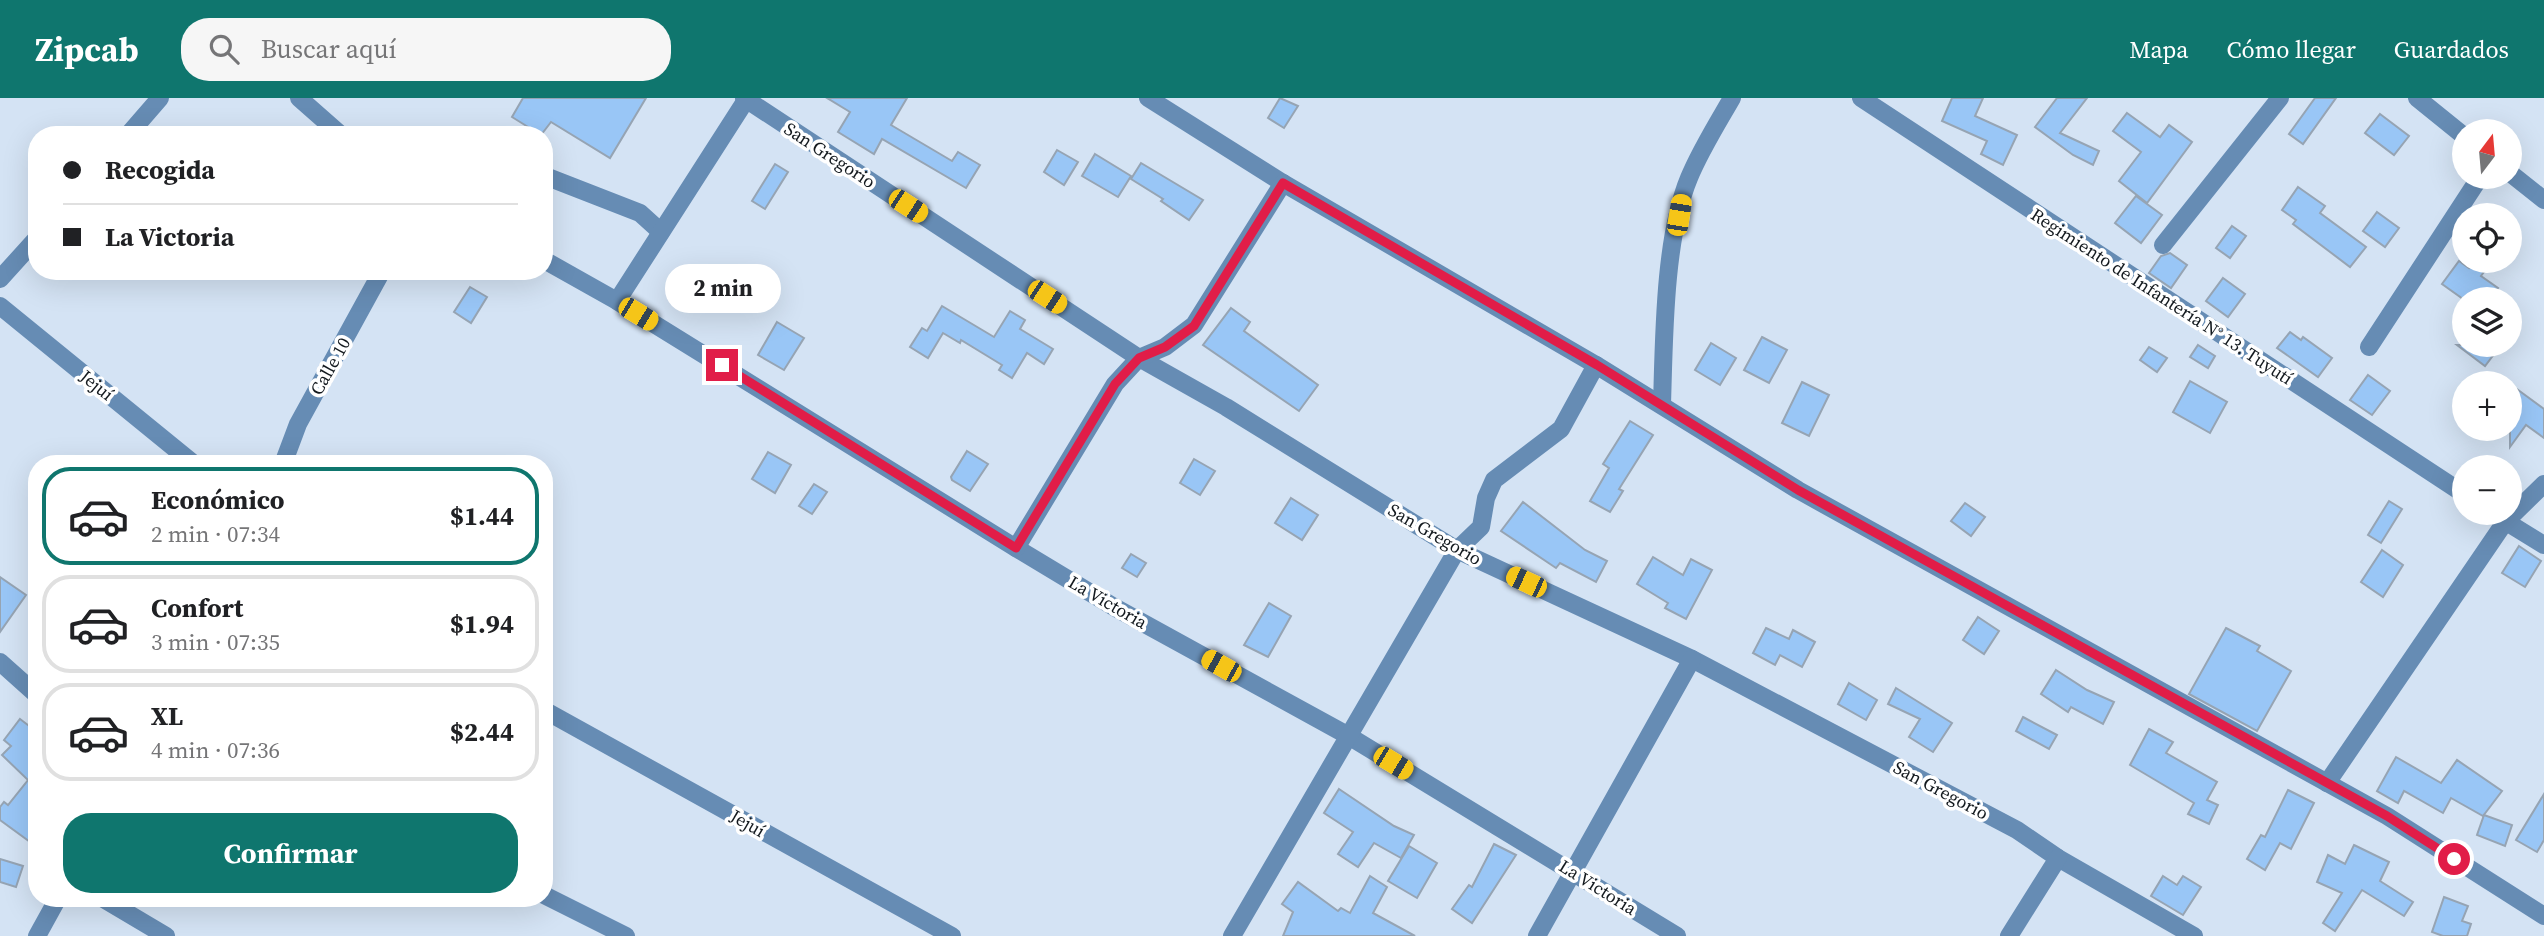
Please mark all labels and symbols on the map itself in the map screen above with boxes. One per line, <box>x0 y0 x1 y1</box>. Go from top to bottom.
street label: San Gregorio <box>780 116 881 194</box>
north arrow <box>2452 119 2522 189</box>
car <box>885 186 932 226</box>
car <box>1666 193 1693 237</box>
street label: Regimiento de Infantería N° 13. Tuyutí <box>2026 202 2298 390</box>
callout: 2 min <box>664 264 780 313</box>
car <box>1024 277 1071 317</box>
car <box>615 294 662 334</box>
street label: Calle 10 <box>304 333 356 399</box>
route end <box>706 349 738 381</box>
street label: Jejuí <box>74 363 119 406</box>
street label: San Gregorio <box>1384 497 1486 571</box>
car <box>1503 564 1550 600</box>
street label: La Victoria <box>1064 569 1153 635</box>
car <box>1198 647 1245 685</box>
car <box>1370 743 1417 783</box>
street label: San Gregorio <box>1889 755 1993 826</box>
street label: Jejuí <box>725 803 770 843</box>
route start <box>2438 843 2470 875</box>
street label: La Victoria <box>1554 853 1642 921</box>

